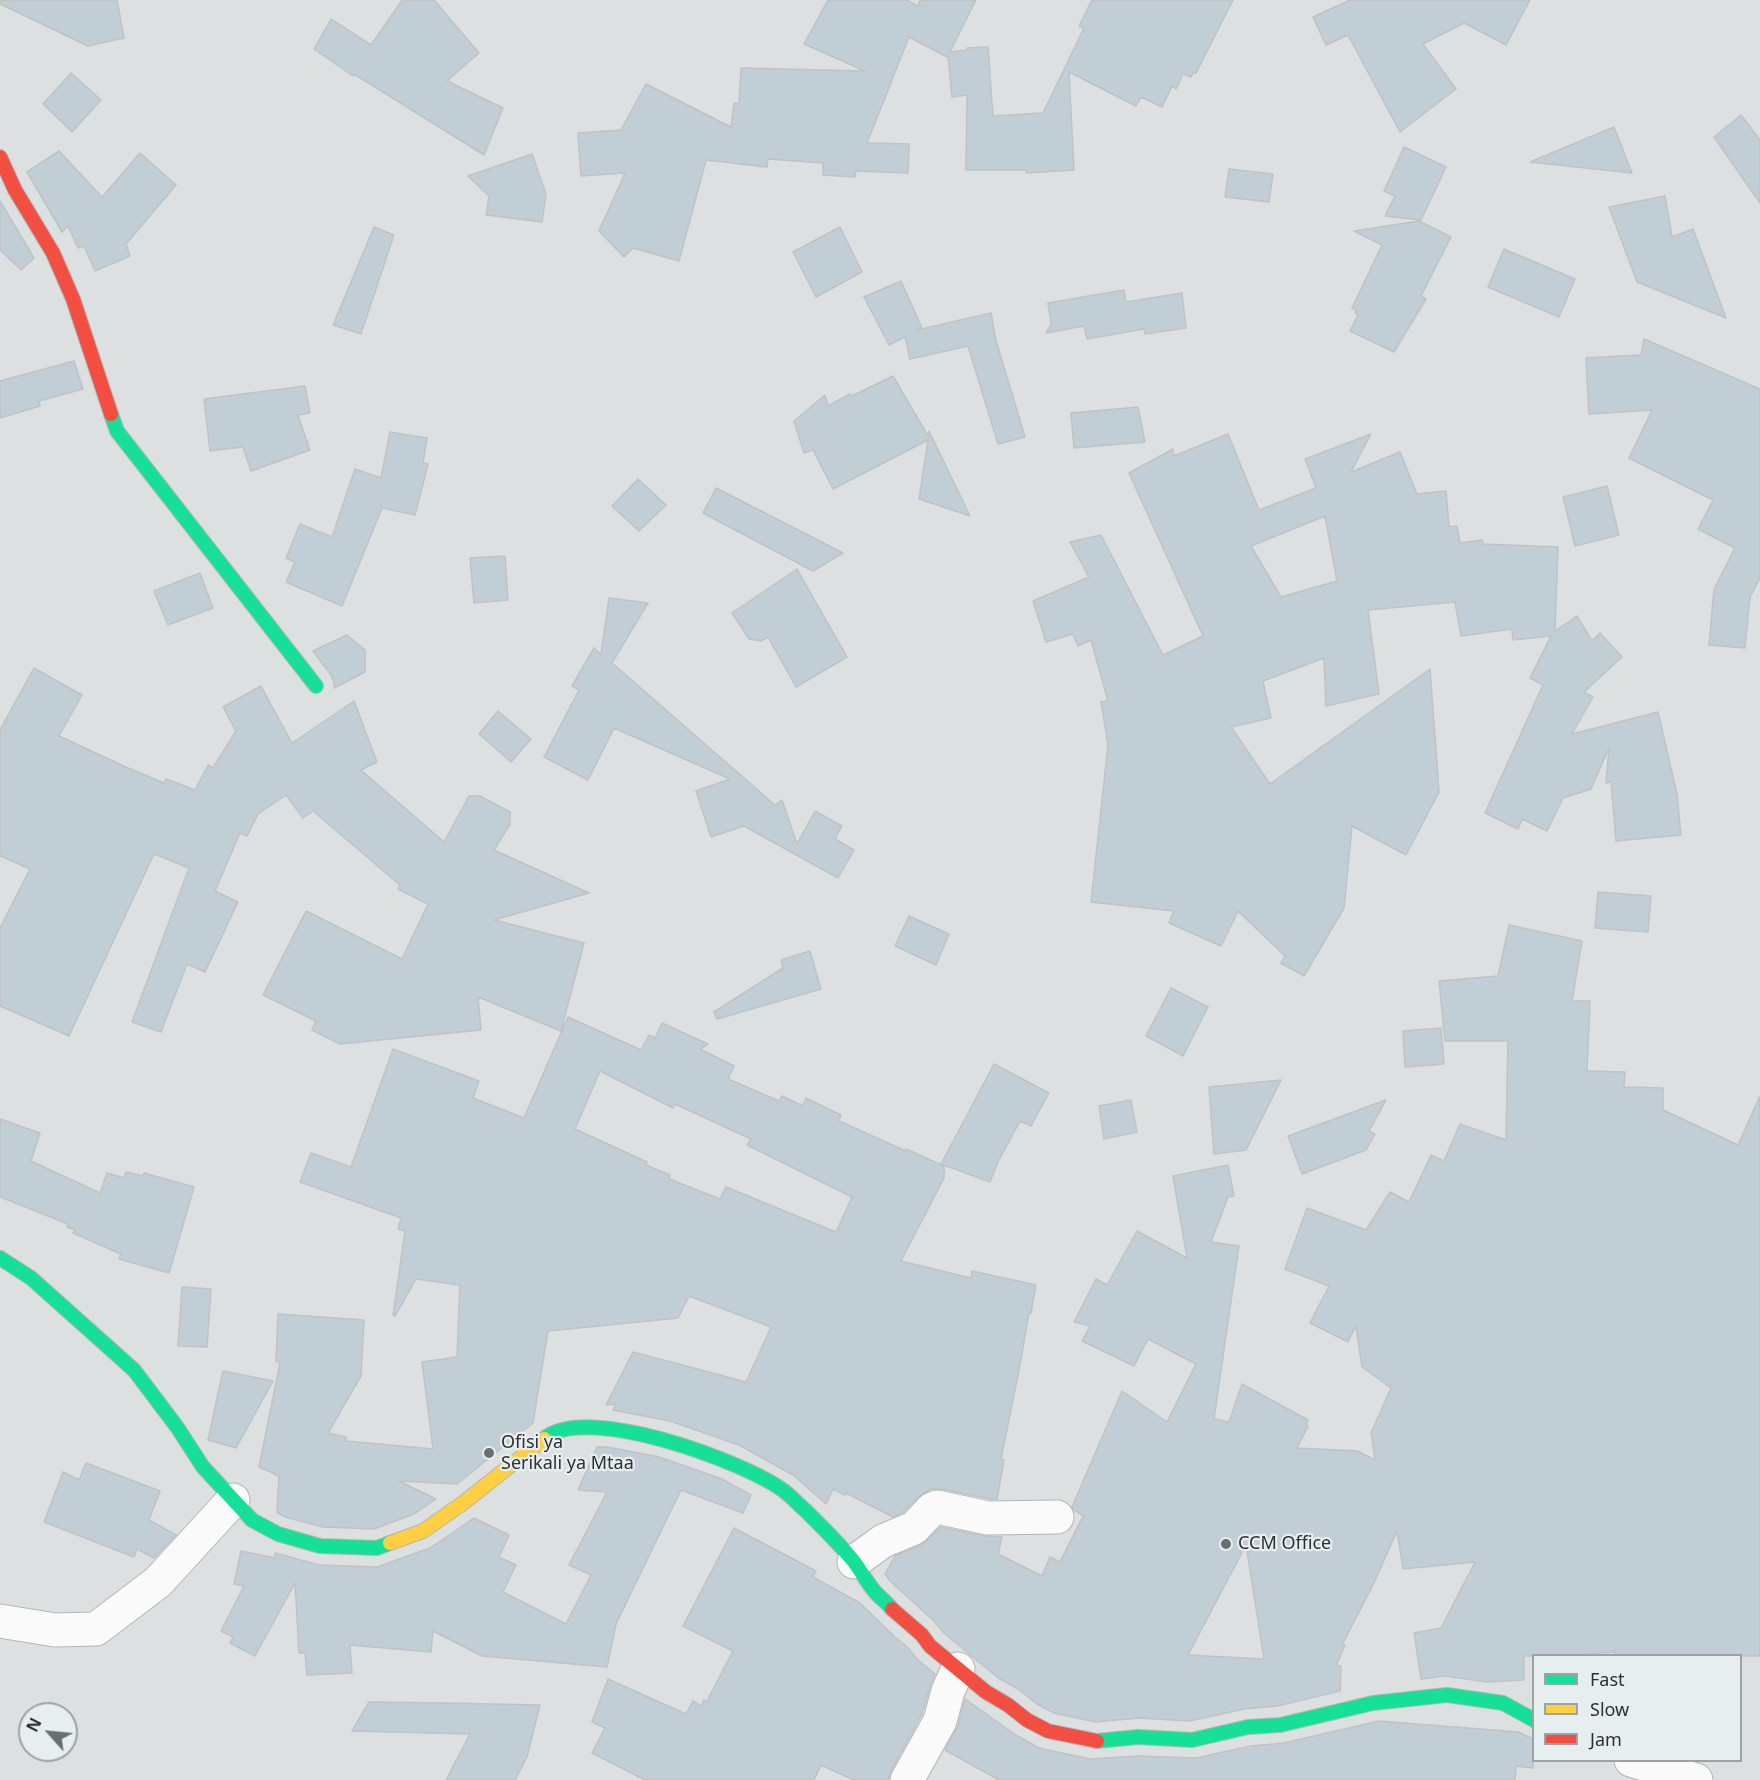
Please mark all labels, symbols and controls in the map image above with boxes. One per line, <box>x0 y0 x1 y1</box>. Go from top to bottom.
place label: Ofisi ya Serikali ya Mtaa <box>501 1432 634 1474</box>
marker: Ofisi ya Serikali ya Mtaa <box>482 1446 496 1460</box>
place label: CCM Office <box>1238 1533 1331 1555</box>
marker: CCM Office <box>1219 1537 1233 1551</box>
legend <box>1532 1654 1742 1762</box>
text: Fast <box>1590 1667 1625 1691</box>
text: Slow <box>1590 1697 1629 1721</box>
north arrow <box>18 1702 78 1762</box>
text: N <box>21 1714 46 1736</box>
text: Jam <box>1590 1727 1622 1751</box>

